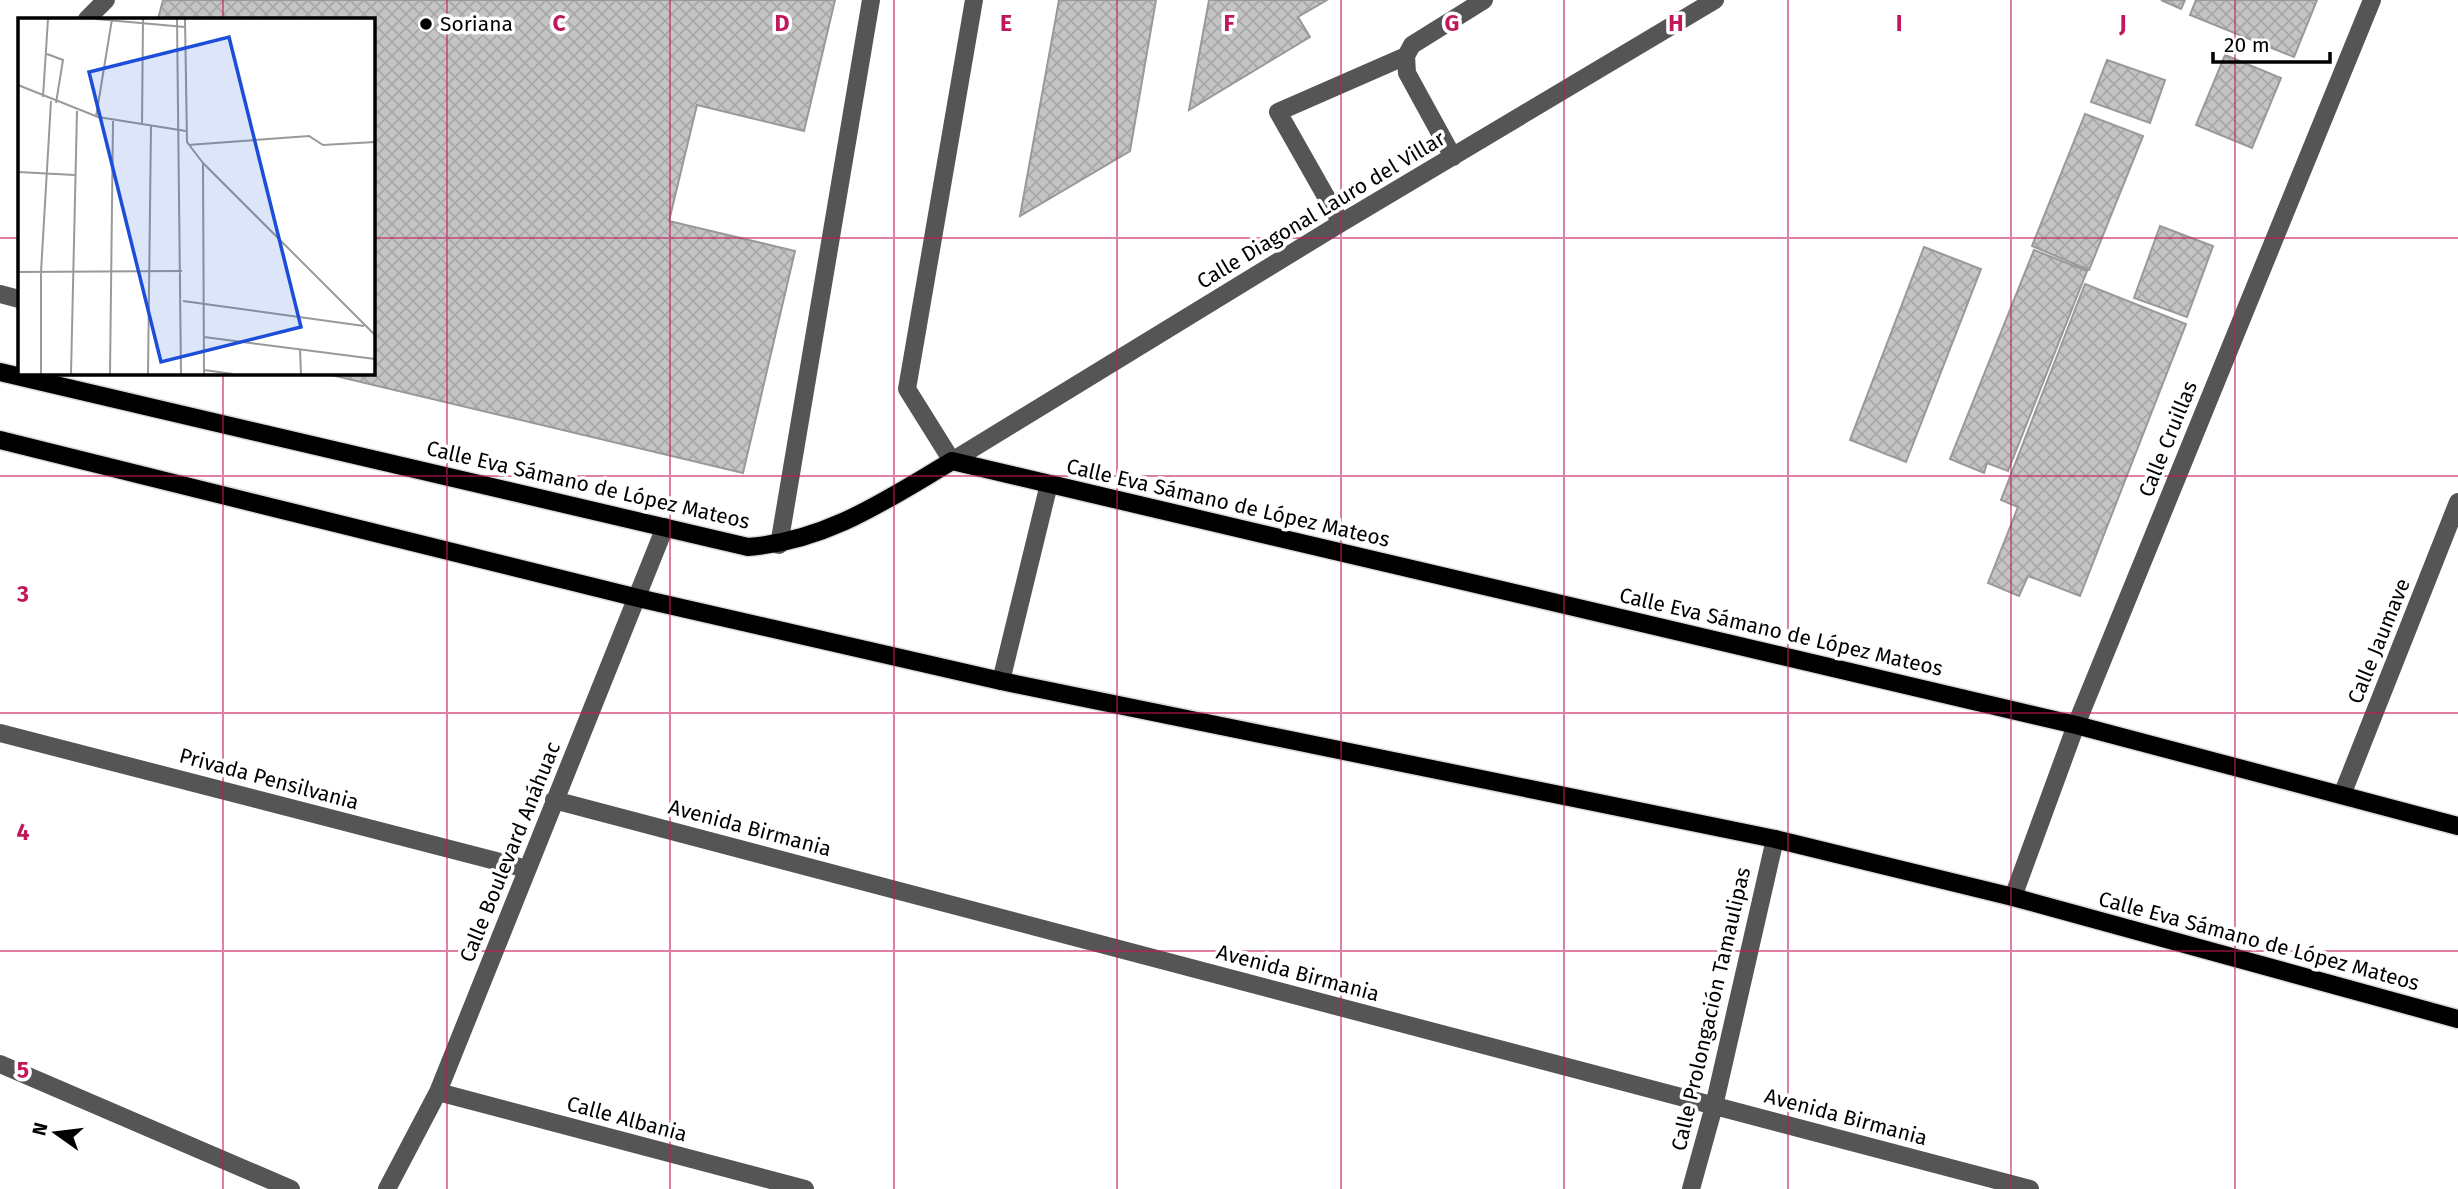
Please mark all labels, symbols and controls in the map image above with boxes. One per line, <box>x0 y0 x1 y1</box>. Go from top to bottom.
text: C <box>552 9 566 37</box>
text: D <box>775 9 790 37</box>
text: E <box>1000 9 1012 37</box>
text: F <box>1223 9 1235 37</box>
text: G <box>1445 9 1459 37</box>
text: H <box>1668 9 1684 37</box>
text: I <box>1896 9 1902 37</box>
text: J <box>2118 9 2127 37</box>
place label: Soriana <box>440 11 513 37</box>
marker: Soriana <box>418 16 434 32</box>
inset map <box>18 18 374 374</box>
scale bar <box>2213 21 2330 65</box>
text: 20 m <box>2224 32 2270 58</box>
street label: Calle Diagonal Lauro del Villar <box>1192 125 1450 295</box>
street label: Calle Cruillas <box>2133 377 2203 501</box>
street label: Calle Eva Sámano de López Mateos <box>424 435 752 535</box>
street label: Calle Eva Sámano de López Mateos <box>1064 453 1392 553</box>
street label: Calle Jaumave <box>2342 575 2416 707</box>
text: 3 <box>16 580 29 608</box>
street label: Calle Eva Sámano de López Mateos <box>1617 582 1945 682</box>
street label: Calle Boulevard Anáhuac <box>454 738 566 966</box>
street label: Privada Pensilvania <box>176 743 362 815</box>
street label: Avenida Birmania <box>666 794 834 862</box>
text: 4 <box>17 818 30 846</box>
street label: Calle Prolongación Tamaulipas <box>1666 864 1756 1153</box>
street label: Calle Eva Sámano de López Mateos <box>2096 886 2422 996</box>
street label: Avenida Birmania <box>1214 939 1382 1007</box>
text: 5 <box>17 1056 29 1084</box>
street label: Avenida Birmania <box>1762 1083 1930 1151</box>
street label: Calle Albania <box>564 1090 690 1148</box>
north arrow <box>21 1098 91 1168</box>
text: N <box>27 1120 53 1138</box>

